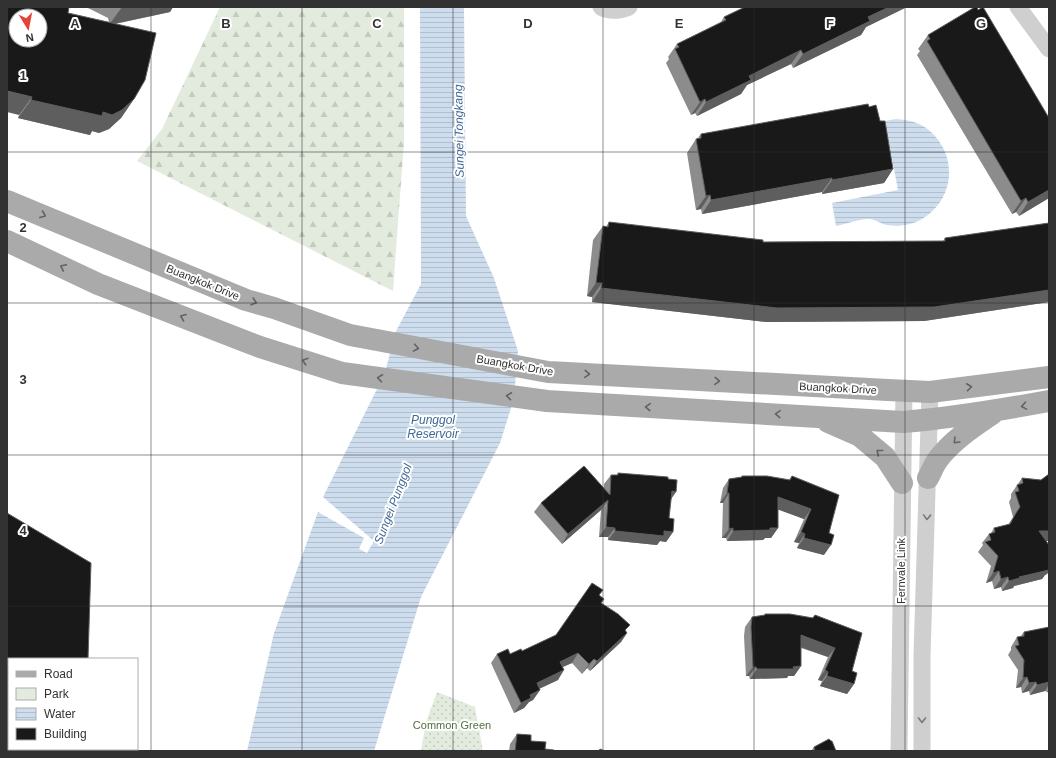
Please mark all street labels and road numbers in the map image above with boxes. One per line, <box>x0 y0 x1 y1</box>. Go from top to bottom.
street label: Buangkok Drive <box>165 262 241 302</box>
street label: Buangkok Drive <box>476 352 554 378</box>
street label: Buangkok Drive <box>799 380 877 396</box>
street label: Fernvale Link <box>895 537 907 604</box>

